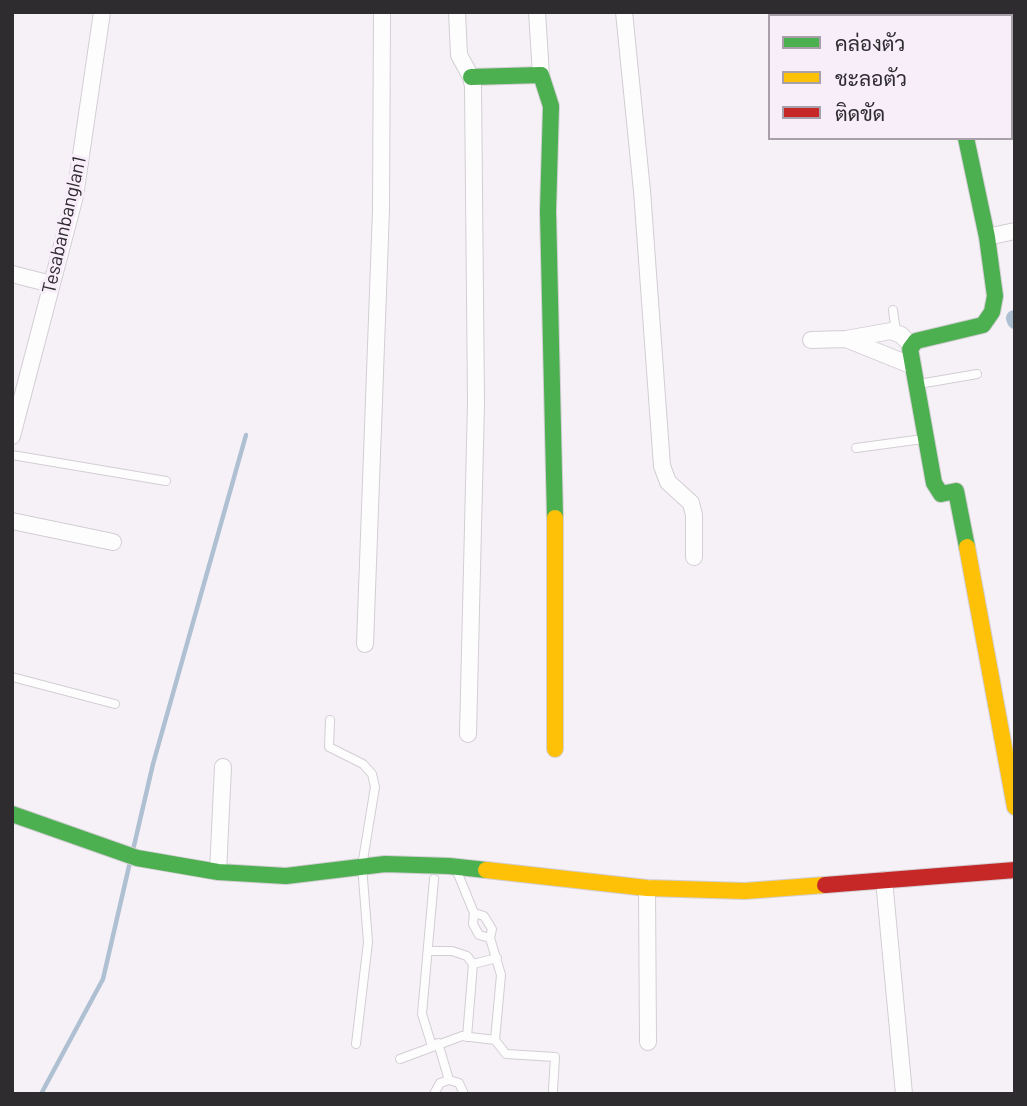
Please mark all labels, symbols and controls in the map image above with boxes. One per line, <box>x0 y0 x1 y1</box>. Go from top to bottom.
legend <box>768 14 1013 140</box>
text: คล่องตัว <box>835 30 905 55</box>
text: ชะลอตัว <box>835 65 907 90</box>
text: ติดขัด <box>835 100 885 125</box>
street label: Tesabanbanglan1 <box>37 154 91 296</box>

